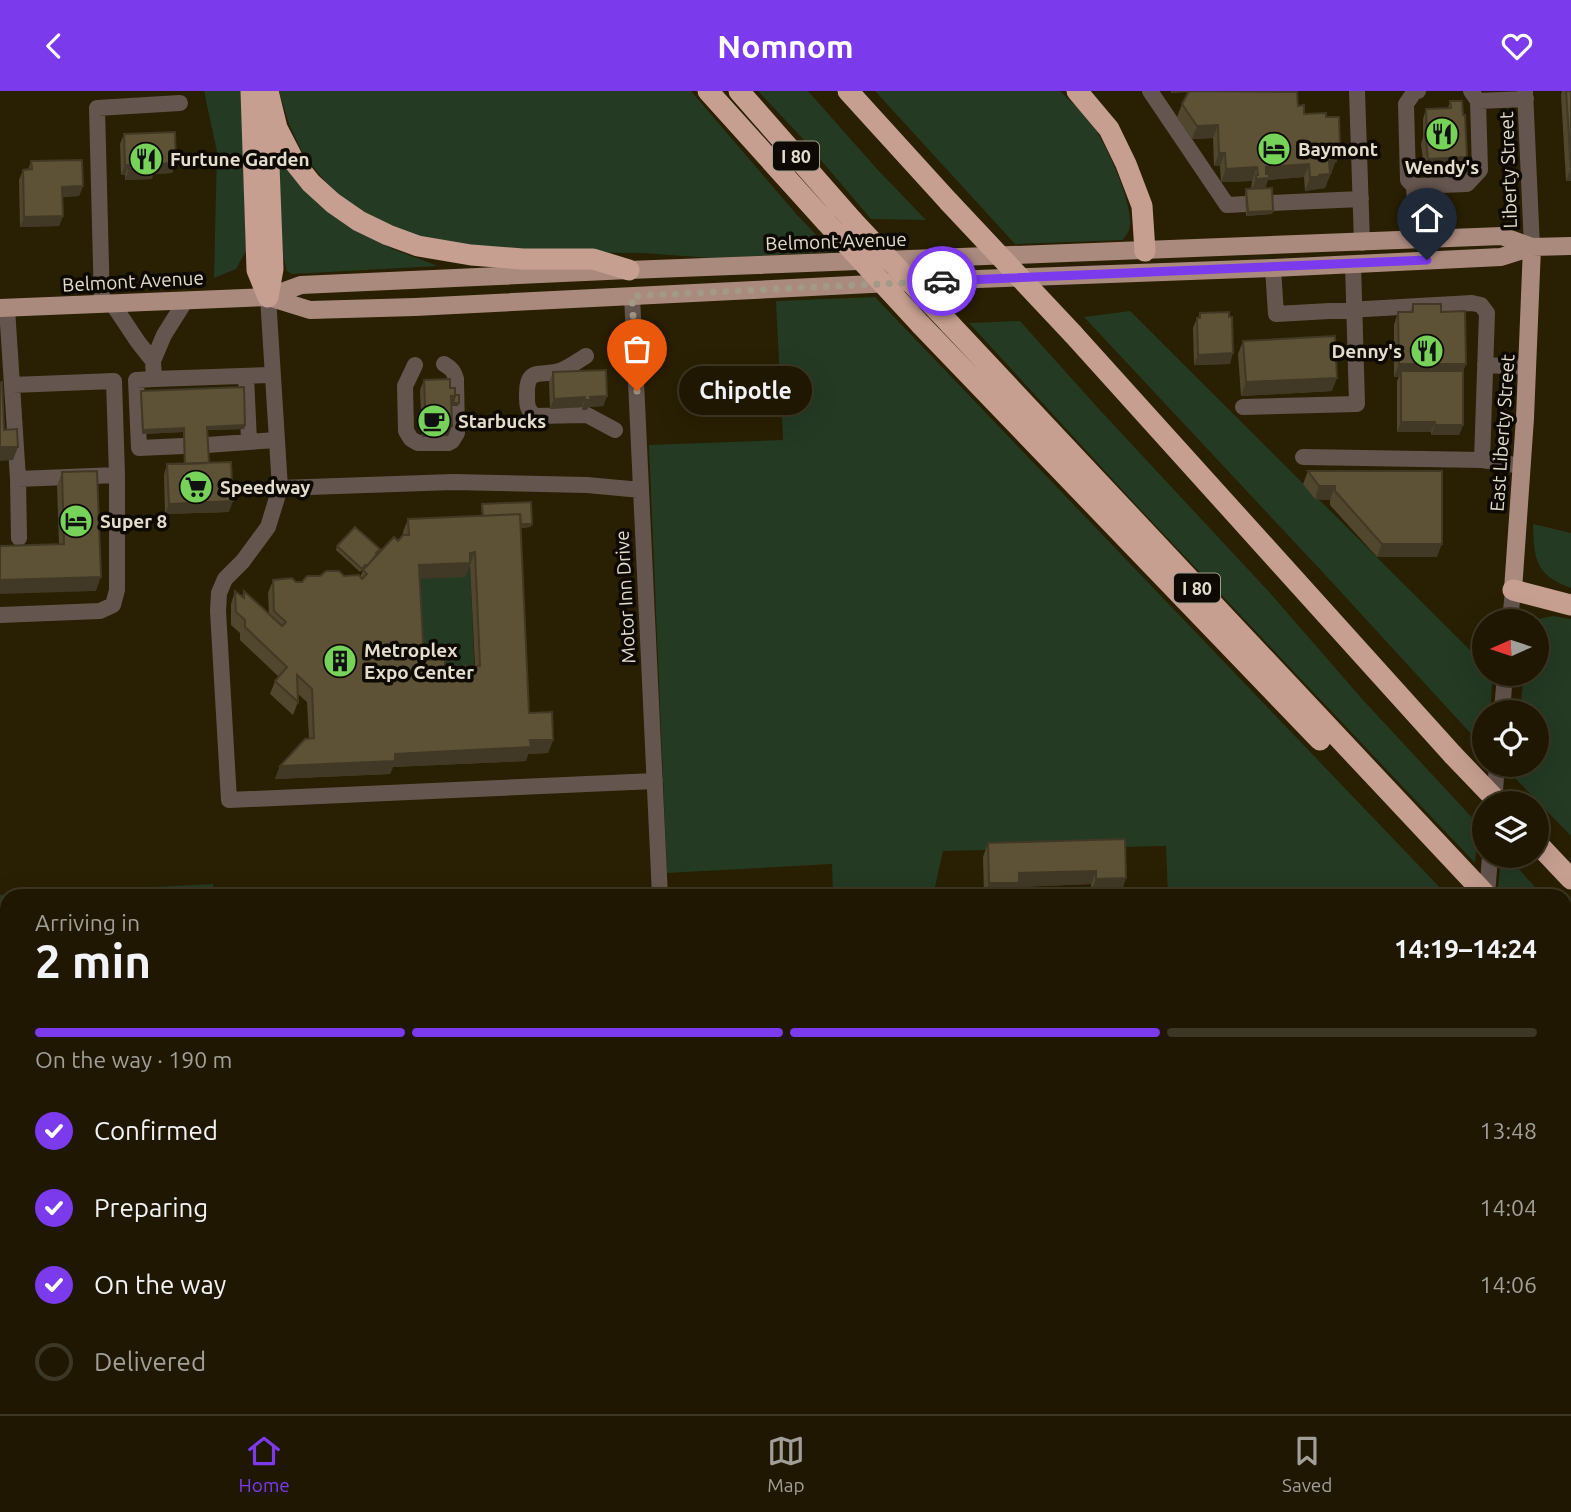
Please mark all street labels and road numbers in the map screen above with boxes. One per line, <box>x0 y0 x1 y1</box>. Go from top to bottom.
street label: Liberty Street <box>1495 111 1521 229</box>
road number: I 80 <box>773 142 819 171</box>
street label: Belmont Avenue <box>765 228 907 254</box>
street label: Belmont Avenue <box>62 266 204 296</box>
street label: East Liberty Street <box>1486 353 1519 512</box>
street label: Motor Inn Drive <box>611 530 639 664</box>
road number: I 80 <box>1174 573 1220 603</box>

